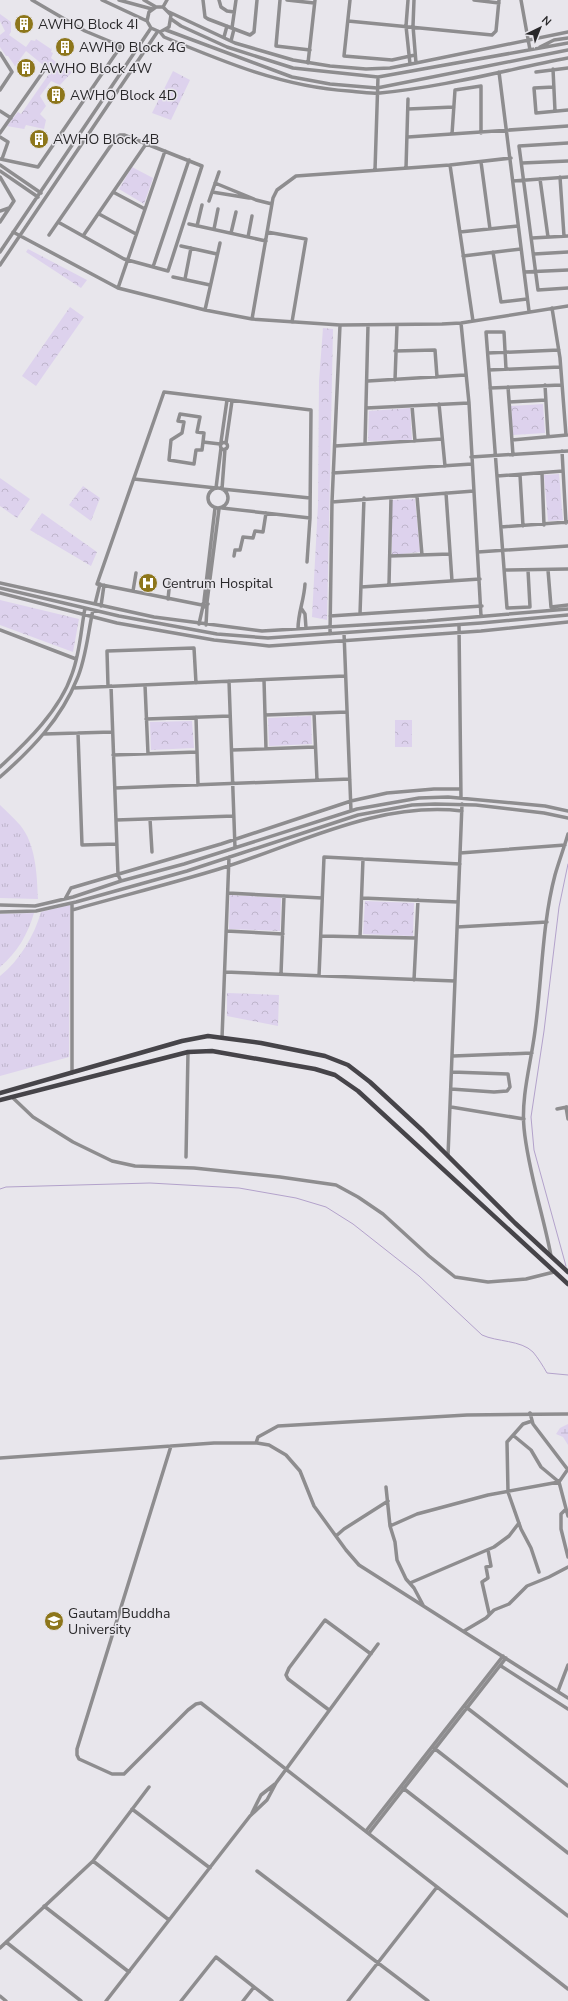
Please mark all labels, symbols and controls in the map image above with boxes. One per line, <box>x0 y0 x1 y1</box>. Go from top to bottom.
north arrow <box>520 8 560 48</box>
building icon: AWHO Block 4I <box>13 13 35 35</box>
text: N <box>538 13 555 29</box>
place label: AWHO Block 4I <box>38 15 138 34</box>
building icon: AWHO Block 4G <box>54 36 76 58</box>
place label: AWHO Block 4G <box>79 38 186 57</box>
building icon: AWHO Block 4W <box>15 57 37 79</box>
place label: AWHO Block 4W <box>40 59 153 78</box>
building icon: AWHO Block 4D <box>45 84 67 106</box>
place label: AWHO Block 4D <box>70 86 177 105</box>
building icon: AWHO Block 4B <box>28 128 50 150</box>
place label: AWHO Block 4B <box>53 130 159 149</box>
hospital icon: Centrum Hospital <box>137 572 159 594</box>
place label: Centrum Hospital <box>162 574 274 593</box>
place label: Gautam Buddha University <box>68 1604 170 1639</box>
school or university icon: Gautam Buddha University <box>43 1610 65 1632</box>

